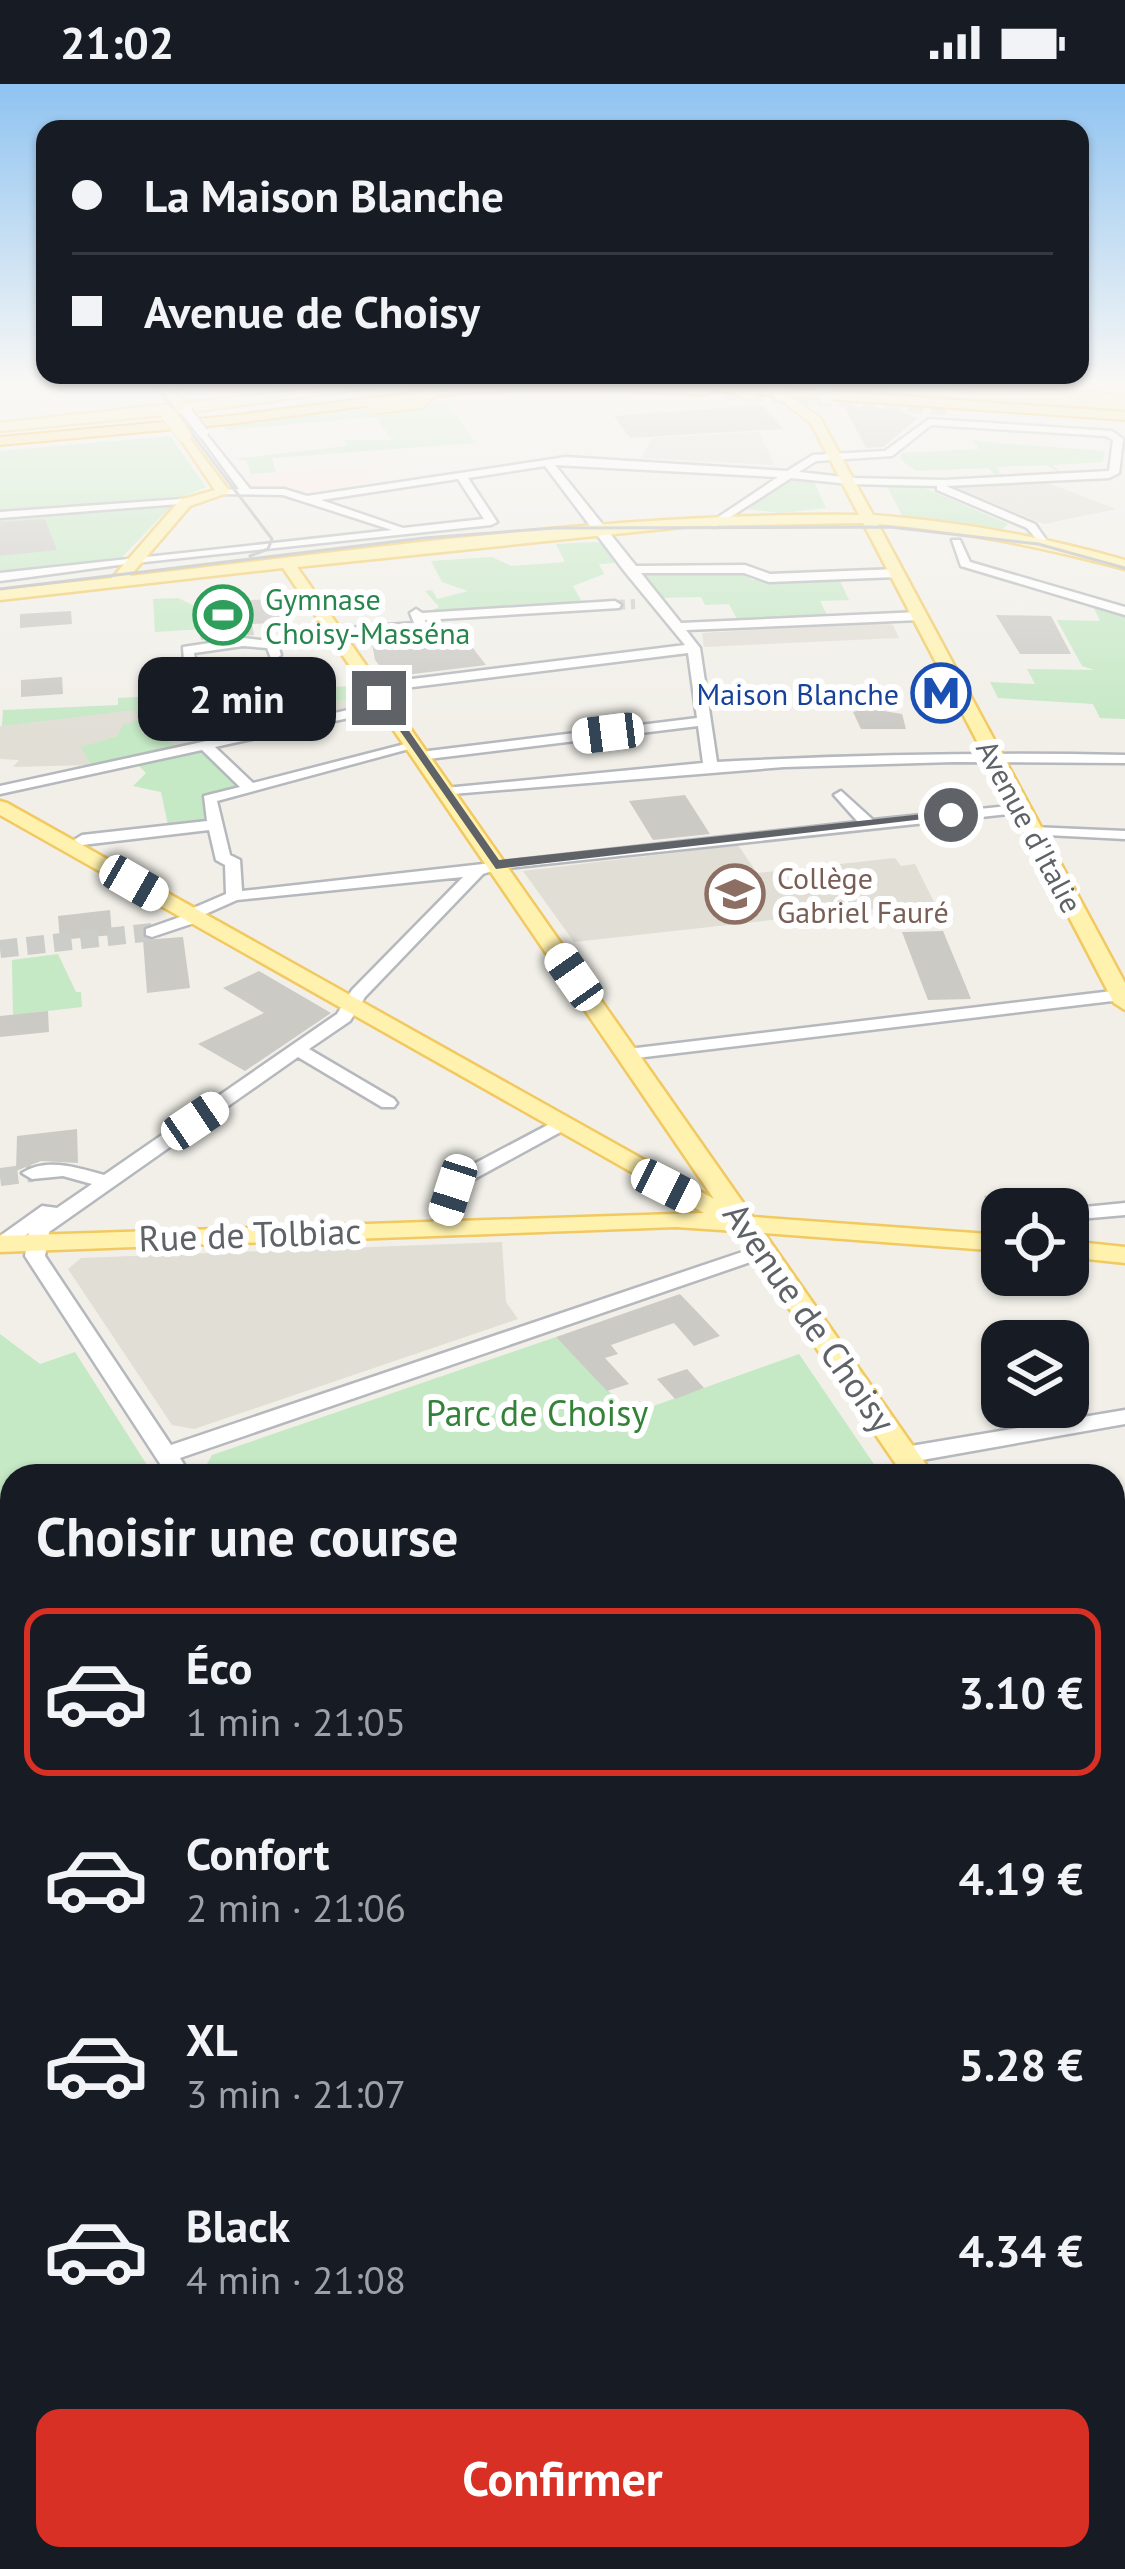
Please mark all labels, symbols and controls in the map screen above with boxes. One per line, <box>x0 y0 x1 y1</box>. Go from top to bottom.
text: 21:02 <box>60 13 174 71</box>
text: La Maison Blanche <box>144 166 504 224</box>
text: Avenue de Choisy <box>144 282 480 340</box>
place label: Gymnase Choisy-Masséna <box>265 579 470 652</box>
sports icon: Gymnase Choisy-Masséna <box>192 584 254 646</box>
callout: 2 min <box>139 656 337 740</box>
metro station icon: Maison Blanche <box>910 662 972 724</box>
route end <box>352 671 406 725</box>
text: 2 min <box>189 673 285 724</box>
place label: Maison Blanche <box>696 674 899 713</box>
car <box>570 711 646 755</box>
street label: Avenue d'Italie <box>968 733 1092 919</box>
route start <box>924 788 978 842</box>
car <box>94 849 174 917</box>
place label: Collège Gabriel Fauré <box>777 858 949 931</box>
school or university icon: Collège Gabriel Fauré <box>704 863 766 925</box>
car <box>539 937 609 1017</box>
car <box>155 1086 235 1156</box>
car <box>425 1150 481 1230</box>
car <box>626 1154 706 1218</box>
map controls <box>981 1188 1089 1428</box>
button: locate <box>981 1188 1089 1296</box>
street label: Avenue de Choisy <box>713 1193 907 1441</box>
street label: Rue de Tolbiac <box>138 1207 362 1261</box>
button: layers <box>981 1320 1089 1428</box>
park label: Parc de Choisy <box>426 1389 648 1436</box>
text: Choisir une course <box>36 1501 458 1571</box>
icon: car <box>42 1638 150 1746</box>
text: Éco <box>186 1638 252 1696</box>
text: 3.10 € <box>958 1663 1083 1721</box>
text: 1 min · 21:05 <box>186 1696 406 1747</box>
icon: car <box>42 1824 150 1932</box>
text: Confort <box>186 1824 329 1882</box>
text: 4.19 € <box>958 1849 1083 1907</box>
text: 2 min · 21:06 <box>186 1882 406 1933</box>
icon: car <box>42 2010 150 2118</box>
text: XL <box>186 2010 238 2068</box>
text: 5.28 € <box>958 2035 1083 2093</box>
text: 3 min · 21:07 <box>186 2068 406 2119</box>
icon: car <box>42 2196 150 2304</box>
text: Black <box>186 2196 290 2254</box>
text: 4.34 € <box>958 2221 1083 2279</box>
text: 4 min · 21:08 <box>186 2254 406 2305</box>
button: Confirmer <box>36 2409 1089 2547</box>

